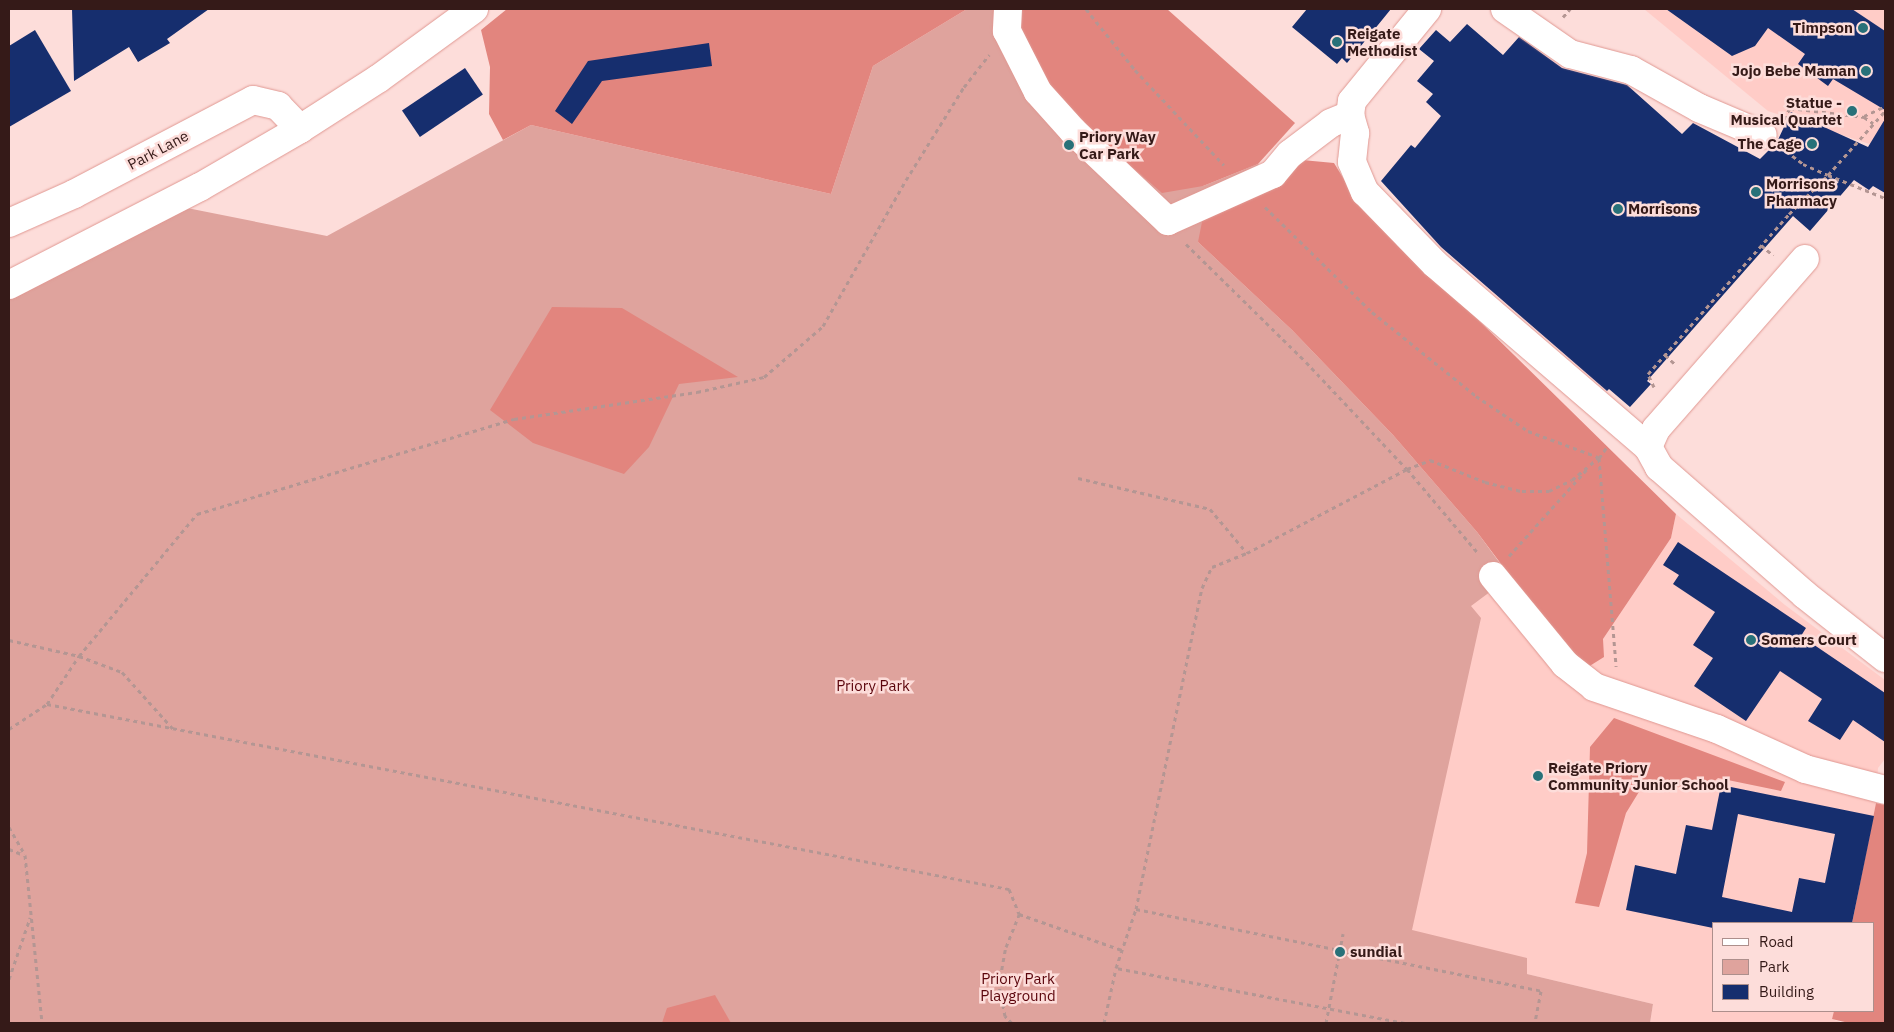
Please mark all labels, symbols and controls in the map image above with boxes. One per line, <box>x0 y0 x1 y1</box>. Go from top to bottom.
place label: Timpson <box>1792 19 1853 37</box>
marker: Timpson <box>1857 22 1869 34</box>
place label: Reigate Methodist <box>1347 24 1417 59</box>
marker: Reigate Methodist <box>1331 36 1343 48</box>
place label: Jojo Bebe Maman <box>1732 62 1856 80</box>
marker: Jojo Bebe Maman <box>1860 65 1872 77</box>
place label: Statue - Musical Quartet <box>1730 93 1842 128</box>
marker: Statue - Musical Quartet <box>1846 105 1858 117</box>
street label: Park Lane <box>125 127 191 173</box>
place label: Priory Way Car Park <box>1079 127 1156 162</box>
place label: The Cage <box>1737 135 1802 153</box>
marker: The Cage <box>1806 138 1818 150</box>
marker: Priory Way Car Park <box>1063 139 1075 151</box>
place label: Morrisons Pharmacy <box>1766 174 1837 209</box>
marker: Morrisons Pharmacy <box>1750 186 1762 198</box>
place label: Morrisons <box>1628 200 1698 218</box>
marker: Morrisons <box>1612 203 1624 215</box>
place label: Somers Court <box>1761 631 1857 649</box>
marker: Somers Court <box>1745 634 1757 646</box>
park label: Priory Park <box>836 677 910 695</box>
place label: Reigate Priory Community Junior School <box>1548 758 1729 793</box>
marker: Reigate Priory Community Junior School <box>1532 770 1544 782</box>
legend <box>1712 922 1874 1012</box>
text: Road <box>1759 932 1794 951</box>
place label: sundial <box>1350 943 1402 961</box>
marker: sundial <box>1334 946 1346 958</box>
text: Park <box>1759 957 1789 976</box>
park label: Priory Park Playground <box>980 969 1056 1004</box>
text: Building <box>1759 982 1814 1001</box>

